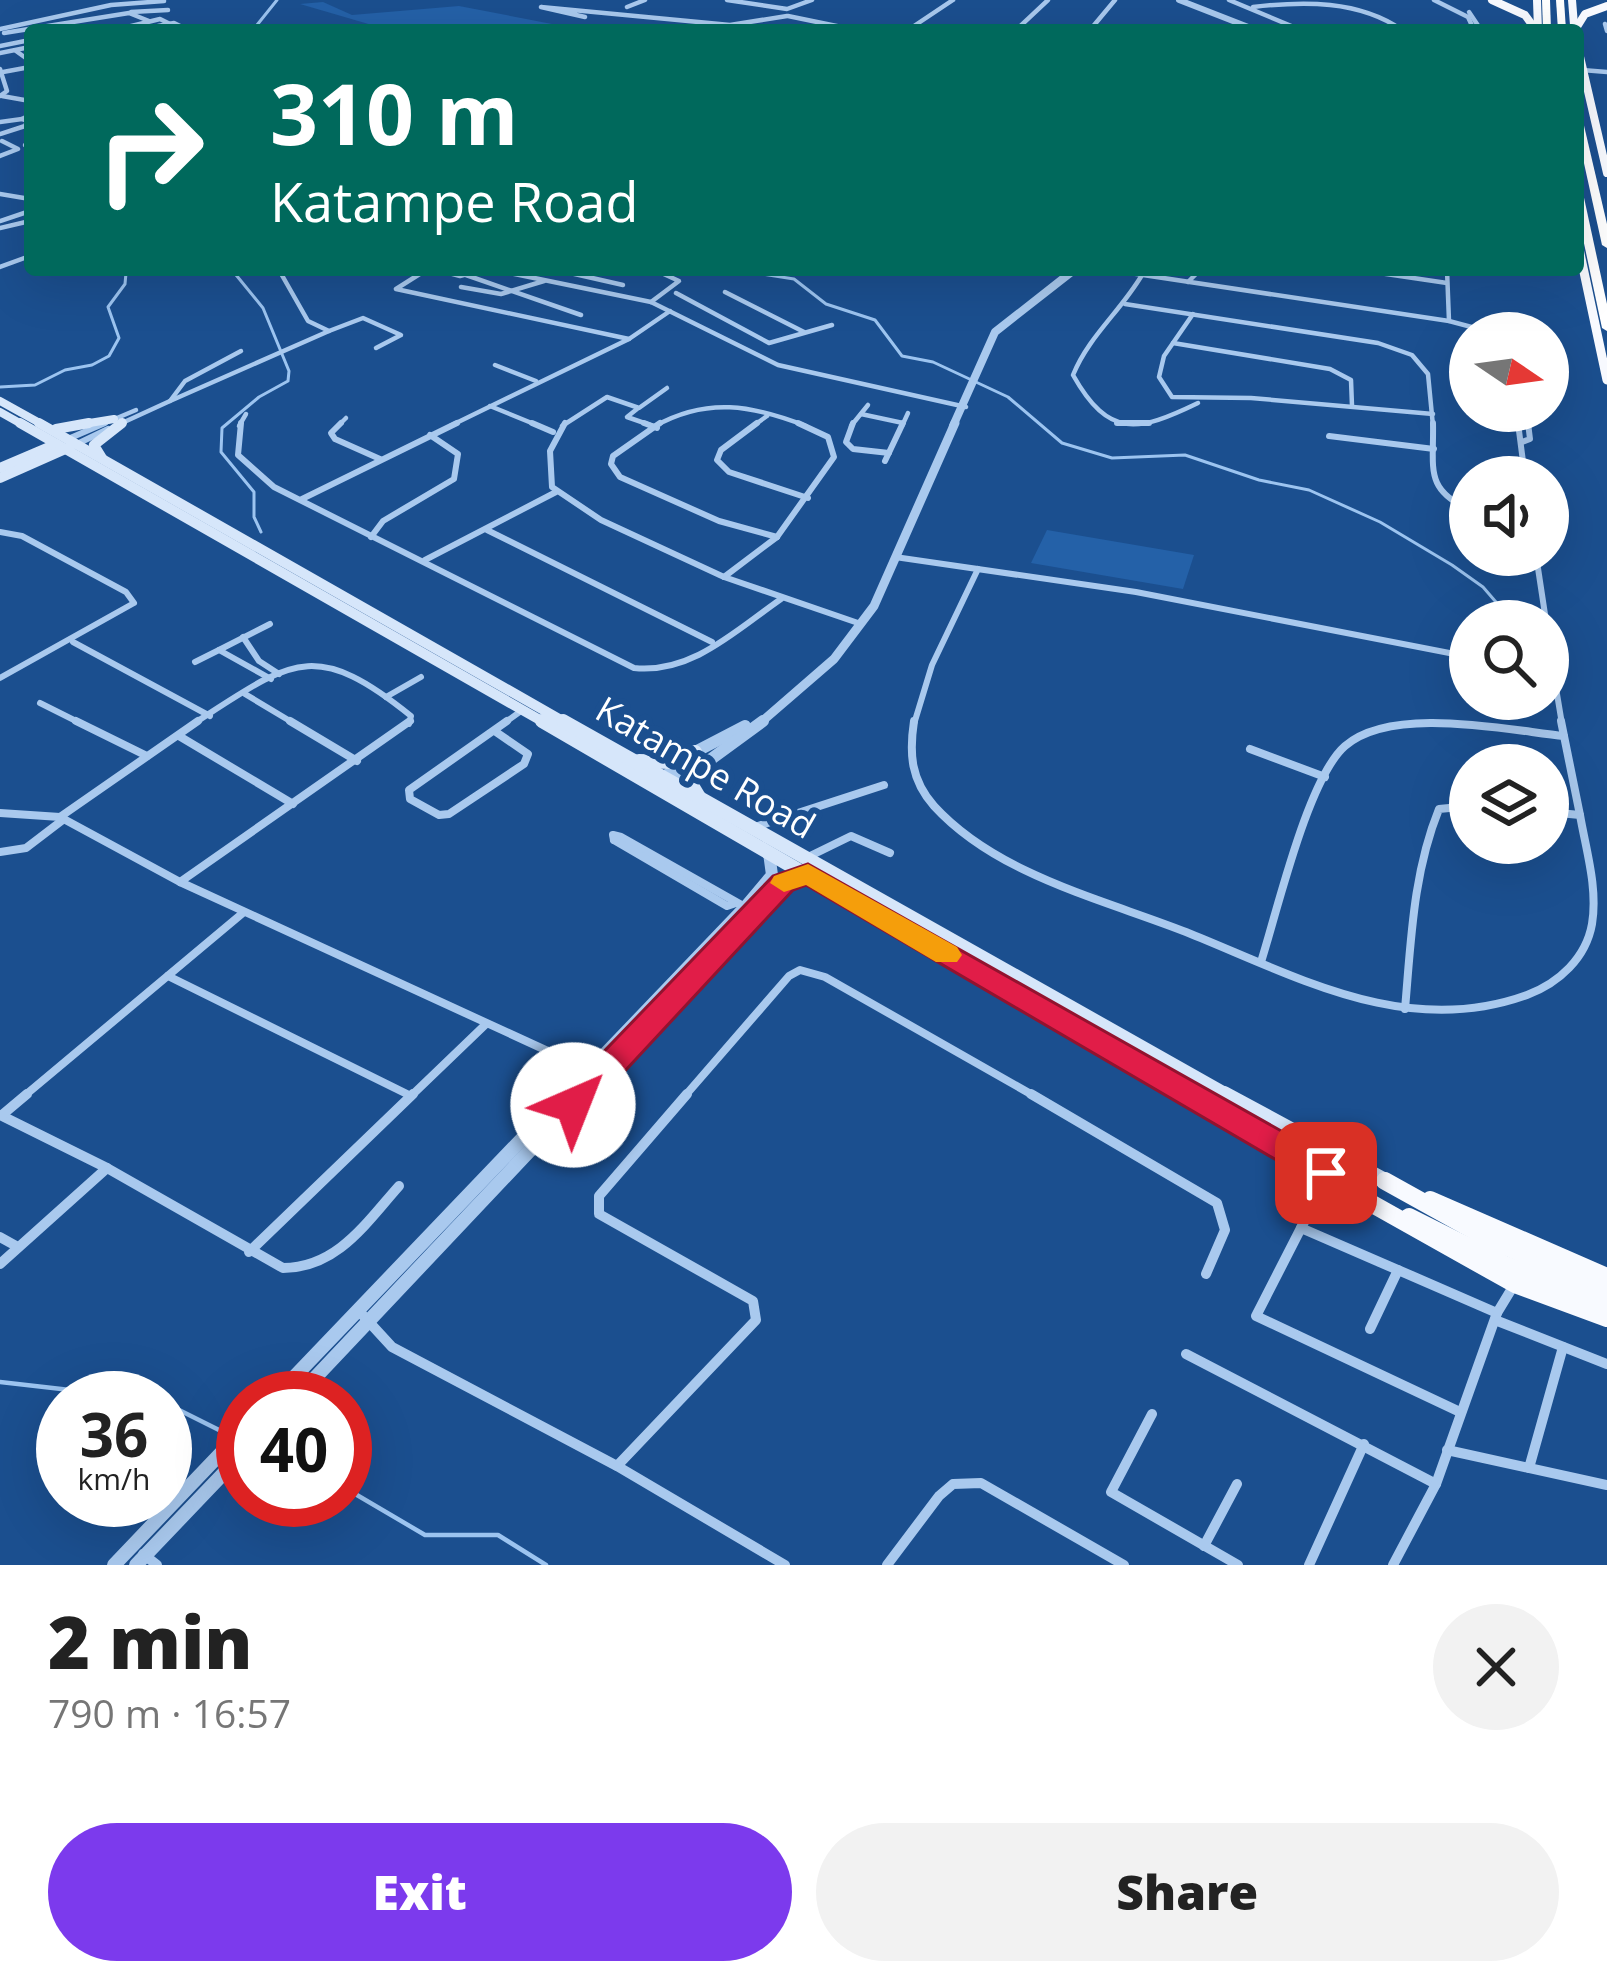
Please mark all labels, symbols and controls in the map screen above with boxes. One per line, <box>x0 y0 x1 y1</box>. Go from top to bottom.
text: 310 m <box>270 55 518 170</box>
icon: right <box>72 72 228 228</box>
text: Katampe Road <box>270 164 639 238</box>
north arrow <box>1449 312 1569 432</box>
map controls <box>1449 312 1569 864</box>
button: sound <box>1449 456 1569 576</box>
button: search <box>1449 600 1569 720</box>
street label: Katampe Road <box>587 684 825 850</box>
button: layers <box>1449 744 1569 864</box>
position arrow <box>510 1042 636 1168</box>
pin <box>1275 1122 1377 1224</box>
icon: arrive <box>1293 1140 1359 1206</box>
speed limit sign: 40 <box>216 1371 372 1527</box>
text: 36 <box>80 1393 148 1475</box>
text: km/h <box>78 1458 150 1499</box>
text: 2 min <box>48 1592 253 1690</box>
button: close <box>1433 1604 1559 1730</box>
text: 790 m · 16:57 <box>48 1686 291 1739</box>
button: Exit <box>48 1823 792 1961</box>
button: Share <box>816 1823 1559 1961</box>

